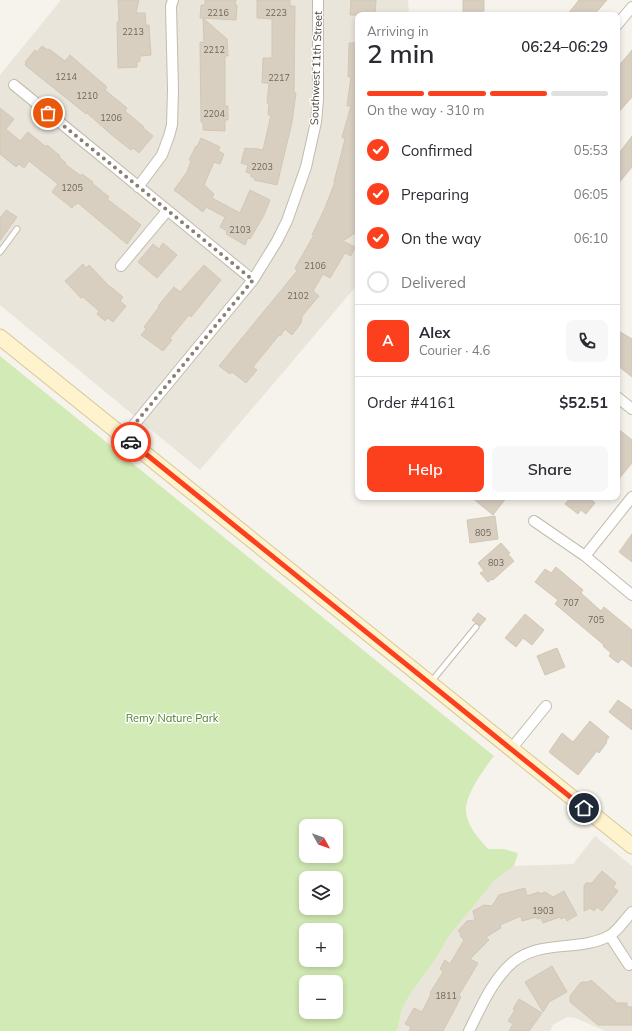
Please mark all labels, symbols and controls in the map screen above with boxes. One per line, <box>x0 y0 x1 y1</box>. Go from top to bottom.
house number: 2216 <box>207 7 229 18</box>
house number: 2223 <box>265 7 287 18</box>
street label: Southwest 11th Street <box>307 11 325 125</box>
text: Arriving in <box>367 23 429 39</box>
house number: 2213 <box>122 26 144 37</box>
text: 2 min <box>367 37 435 70</box>
text: 06:24–06:29 <box>521 37 608 56</box>
house number: 2212 <box>203 44 225 55</box>
house number: 1214 <box>55 71 77 82</box>
house number: 2217 <box>268 72 290 83</box>
house number: 1210 <box>76 90 98 101</box>
pin <box>31 96 65 130</box>
icon: bag <box>37 102 59 124</box>
text: On the way · 310 m <box>367 102 484 118</box>
house number: 2204 <box>203 108 225 119</box>
house number: 1206 <box>100 112 122 123</box>
icon: check <box>367 139 389 161</box>
text: Confirmed <box>401 141 472 160</box>
text: 05:53 <box>574 142 608 158</box>
house number: 2203 <box>251 161 273 172</box>
house number: 1205 <box>61 182 83 193</box>
icon: check <box>367 183 389 205</box>
text: Preparing <box>401 185 469 204</box>
text: 06:05 <box>574 186 608 202</box>
house number: 2103 <box>229 224 251 235</box>
icon: check <box>367 227 389 249</box>
text: On the way <box>401 229 481 248</box>
text: 06:10 <box>574 230 608 246</box>
house number: 2106 <box>304 260 326 271</box>
text: Delivered <box>401 273 466 292</box>
house number: 2102 <box>287 290 309 301</box>
button: phone <box>566 320 608 362</box>
text: Alex <box>419 323 451 342</box>
text: A <box>382 331 394 350</box>
text: Courier · 4.6 <box>419 342 490 358</box>
text: Order #4161 <box>367 393 455 412</box>
text: $52.51 <box>559 393 608 412</box>
courier <box>111 422 151 462</box>
icon: car <box>120 431 142 453</box>
button: Help <box>367 446 484 492</box>
button: Share <box>492 446 608 492</box>
house number: 805 <box>475 527 492 538</box>
house number: 803 <box>488 557 504 568</box>
house number: 707 <box>563 597 579 608</box>
house number: 705 <box>588 614 605 625</box>
park label: Remy Nature Park <box>126 711 219 725</box>
pin <box>567 791 601 825</box>
icon: home <box>573 797 595 819</box>
north arrow <box>299 819 343 863</box>
map controls <box>299 819 343 1019</box>
button: layers <box>299 871 343 915</box>
house number: 1903 <box>532 905 554 916</box>
button: + <box>299 923 343 967</box>
button: − <box>299 975 343 1019</box>
house number: 1811 <box>435 990 457 1001</box>

